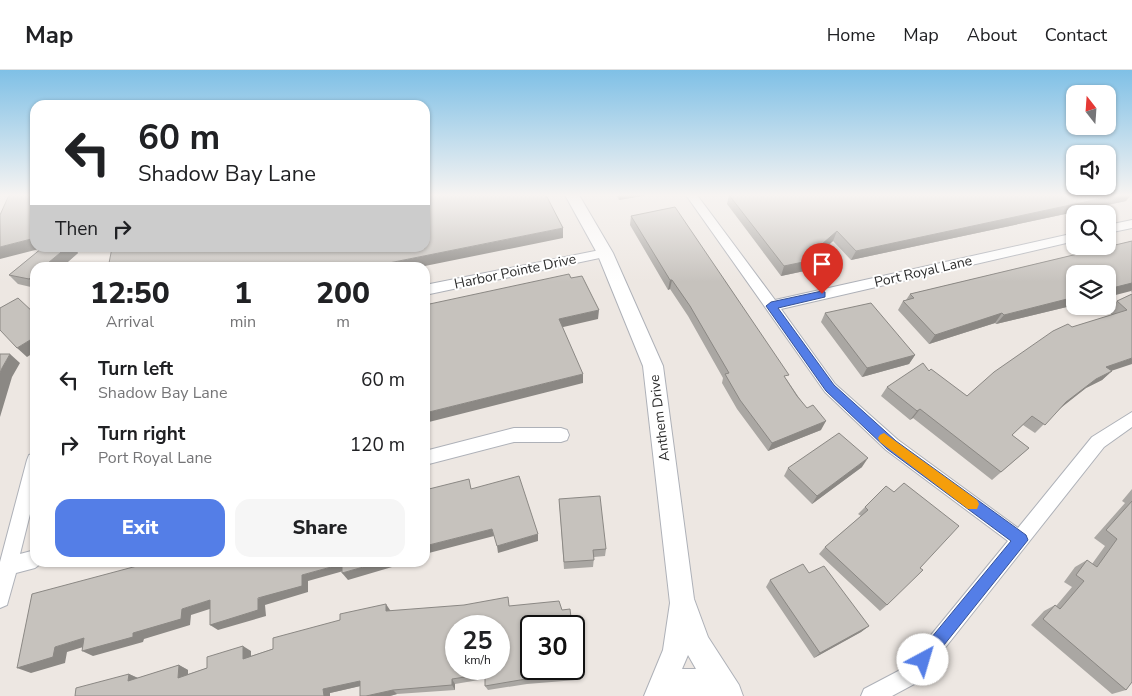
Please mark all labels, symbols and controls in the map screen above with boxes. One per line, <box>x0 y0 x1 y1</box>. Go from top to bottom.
text: Map <box>25 19 73 51</box>
text: Home <box>827 23 875 47</box>
text: Map <box>903 23 939 47</box>
text: About <box>967 23 1017 47</box>
text: Contact <box>1045 23 1107 47</box>
north arrow <box>1066 85 1116 135</box>
map controls <box>1066 85 1116 315</box>
text: 60 m <box>138 114 220 161</box>
icon: left <box>55 120 120 185</box>
button: sound <box>1066 145 1116 195</box>
text: Shadow Bay Lane <box>138 159 316 189</box>
button: search <box>1066 205 1116 255</box>
icon: right <box>108 215 136 243</box>
text: Then <box>55 216 98 242</box>
pin <box>801 243 843 294</box>
street label: Harbor Pointe Drive <box>452 249 578 294</box>
icon: arrive <box>808 250 836 278</box>
street label: Port Royal Lane <box>872 251 974 292</box>
button: layers <box>1066 265 1116 315</box>
text: 12:50 <box>90 273 170 314</box>
text: 1 <box>234 273 252 314</box>
text: 200 <box>316 273 370 314</box>
text: Arrival <box>106 311 154 333</box>
text: min <box>230 311 256 333</box>
text: m <box>336 311 350 333</box>
text: Turn left <box>98 356 173 382</box>
icon: left <box>55 366 83 394</box>
text: 60 m <box>361 367 405 393</box>
street label: Anthem Drive <box>645 373 674 462</box>
text: Shadow Bay Lane <box>98 382 227 404</box>
text: Turn right <box>98 421 185 447</box>
icon: right <box>55 431 83 459</box>
text: 120 m <box>350 432 405 458</box>
text: Port Royal Lane <box>98 447 212 469</box>
button: Exit <box>55 499 225 557</box>
button: Share <box>235 499 405 557</box>
speed limit sign: 30 <box>520 615 585 680</box>
text: 25 <box>462 624 493 658</box>
position arrow <box>896 633 948 685</box>
text: km/h <box>464 652 491 668</box>

